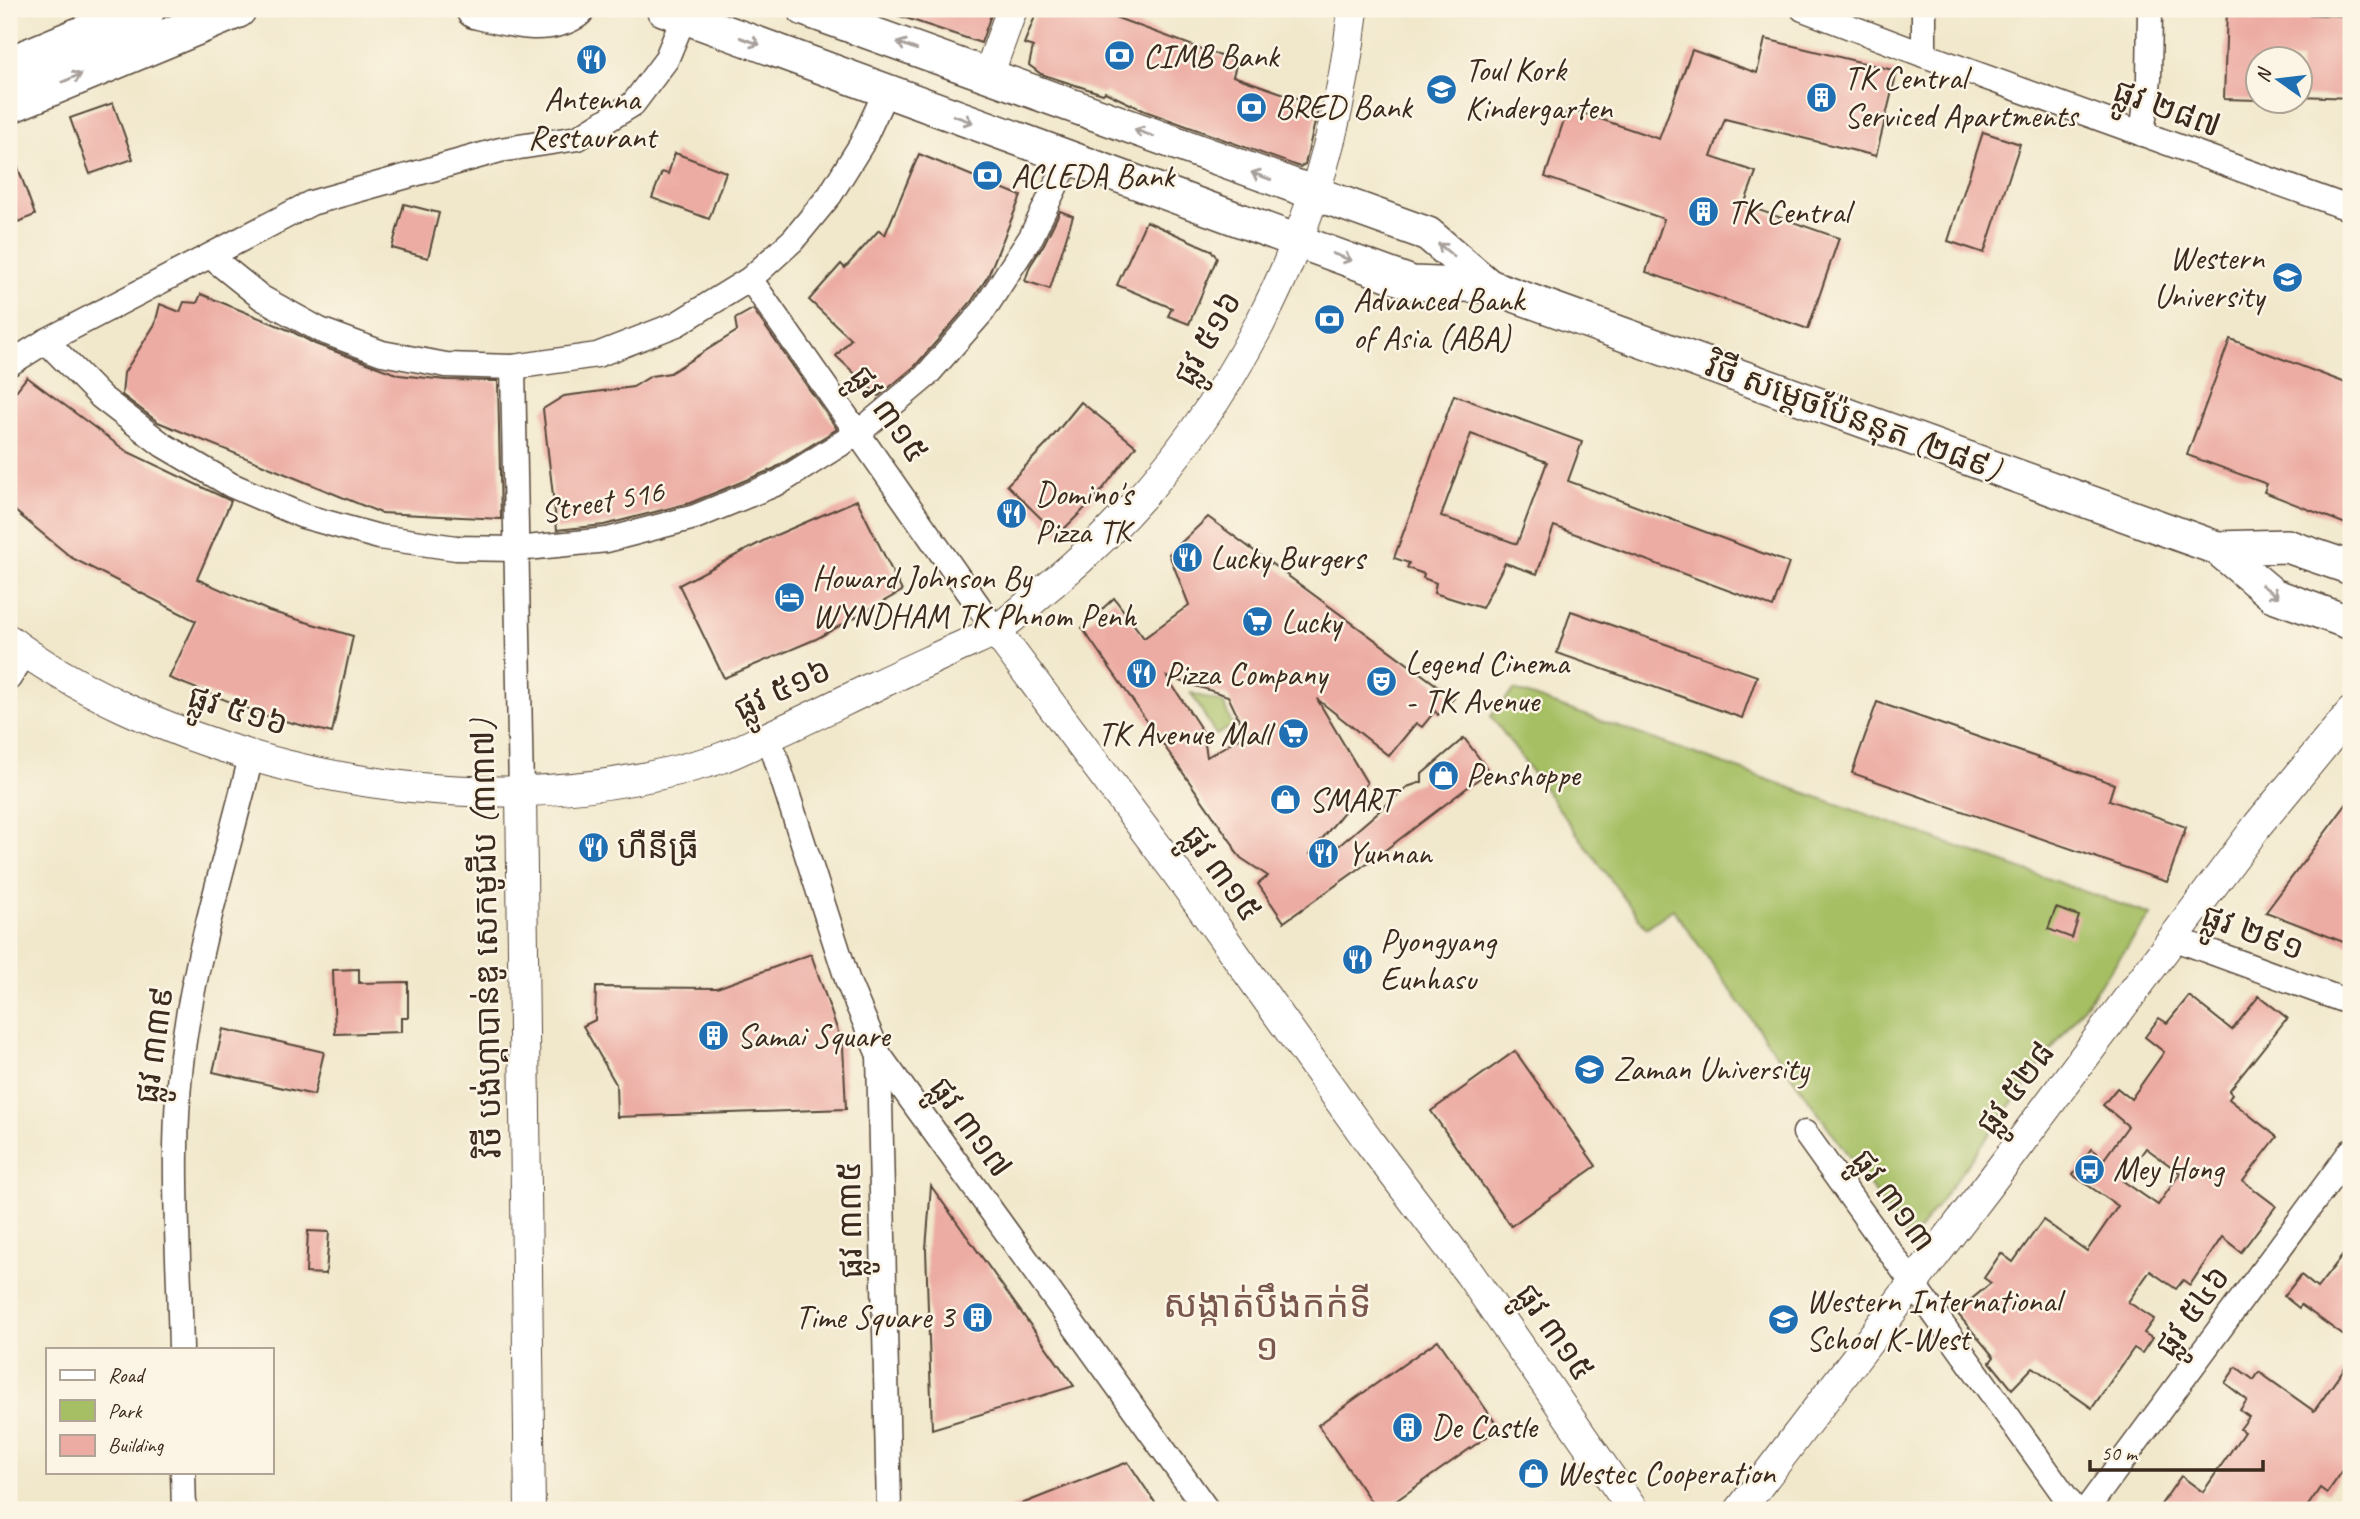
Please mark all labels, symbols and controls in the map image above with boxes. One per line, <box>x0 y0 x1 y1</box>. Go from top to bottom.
place label: CIMB Bank <box>1143 35 1281 77</box>
one-way arrow <box>738 36 760 48</box>
one-way arrow <box>897 39 919 52</box>
bank icon: CIMB Bank <box>1103 39 1137 73</box>
restaurant icon: Antenna Restaurant <box>575 42 609 76</box>
north arrow <box>2244 46 2314 116</box>
place label: Toul Kork Kindergarten <box>1465 49 1613 129</box>
place label: TK Central Serviced Apartments <box>1844 57 2080 137</box>
text: N <box>2250 64 2277 85</box>
street label: ផ្លូវ ២៨៧ <box>2105 69 2226 154</box>
one-way arrow <box>60 71 82 84</box>
school or university icon: Toul Kork Kindergarten <box>1425 72 1459 106</box>
place label: Antenna Restaurant <box>528 78 659 158</box>
building icon: TK Central Serviced Apartments <box>1804 80 1838 114</box>
place label: BRED Bank <box>1275 86 1414 128</box>
bank icon: BRED Bank <box>1235 90 1269 124</box>
one-way arrow <box>952 114 974 126</box>
one-way arrow <box>1133 126 1155 138</box>
place label: ACLEDA Bank <box>1011 155 1176 197</box>
bank icon: ACLEDA Bank <box>971 159 1005 193</box>
one-way arrow <box>1251 168 1273 181</box>
place label: TK Central <box>1727 191 1855 233</box>
building icon: TK Central <box>1687 195 1721 229</box>
place label: Western University <box>2154 237 2267 317</box>
one-way arrow <box>1438 242 1456 258</box>
one-way arrow <box>1330 252 1352 264</box>
school or university icon: Western University <box>2270 260 2304 294</box>
place label: Advanced Bank of Asia (ABA) <box>1353 279 1527 359</box>
street label: ផ្លូវ ៥១៦ <box>1163 283 1258 397</box>
bank icon: Advanced Bank of Asia (ABA) <box>1313 302 1347 336</box>
street label: វិថី សម្តេចប៉ែននុត (២៨៩) <box>1700 344 2008 491</box>
street label: ផ្លូវ ៣១៥ <box>834 357 938 476</box>
street label: Street 516 <box>537 469 668 532</box>
place label: Domino's Pizza TK <box>1035 473 1135 553</box>
restaurant icon: Domino's Pizza TK <box>995 496 1029 530</box>
place label: Lucky Burgers <box>1210 537 1367 579</box>
restaurant icon: Lucky Burgers <box>1170 541 1204 575</box>
place label: Howard Johnson By WYNDHAM TK Phnom Penh <box>812 557 1138 637</box>
hotel icon: Howard Johnson By WYNDHAM TK Phnom Penh <box>772 580 806 614</box>
one-way arrow <box>2260 584 2279 598</box>
place label: Lucky <box>1281 601 1344 643</box>
supermarket icon: Lucky <box>1241 605 1275 639</box>
place label: Legend Cinema - TK Avenue <box>1405 642 1571 722</box>
street label: ផ្លូវ ៥១៦ <box>727 648 841 737</box>
place label: Pizza Company <box>1164 653 1330 695</box>
restaurant icon: Pizza Company <box>1124 657 1158 691</box>
theatre icon: Legend Cinema - TK Avenue <box>1365 665 1399 699</box>
street label: ផ្លូវ ៥១៦ <box>181 675 293 753</box>
place label: TK Avenue Mall <box>1097 713 1275 755</box>
street label: វិថី បង់ហ្គាបាន់ឌូ សេកមូជីប (៣៣៧) <box>461 717 511 1159</box>
supermarket icon: TK Avenue Mall <box>1276 717 1310 751</box>
place label: Penshoppe <box>1466 754 1582 796</box>
shop icon: Penshoppe <box>1426 758 1460 792</box>
place label: SMART <box>1309 779 1402 821</box>
shop icon: SMART <box>1269 783 1303 817</box>
street label: ផ្លូវ ៣១៥ <box>1166 816 1271 934</box>
place label: ហឺនីធ្រី <box>617 826 699 868</box>
restaurant icon: ហឺនីធ្រី <box>577 830 611 864</box>
place label: Yunnan <box>1347 832 1434 874</box>
restaurant icon: Yunnan <box>1307 836 1341 870</box>
street label: ផ្លូវ ២៩១ <box>2193 894 2310 977</box>
place label: Pyongyang Eunhasu <box>1380 920 1498 1000</box>
restaurant icon: Pyongyang Eunhasu <box>1340 943 1374 977</box>
street label: ផ្លូវ ៣៣៩ <box>125 984 191 1107</box>
place label: Samai Square <box>737 1015 892 1057</box>
building icon: Samai Square <box>697 1019 731 1053</box>
street label: ផ្លូវ ៥២៨ <box>1966 1033 2070 1148</box>
place label: Zaman University <box>1613 1048 1811 1090</box>
school or university icon: Zaman University <box>1573 1052 1607 1086</box>
street label: ផ្លូវ ៣១៧ <box>914 1068 1022 1190</box>
street label: ផ្លូវ ៣១៣ <box>1836 1140 1946 1264</box>
place label: Mey Hong <box>2113 1148 2226 1190</box>
bus stop icon: Mey Hong <box>2073 1152 2107 1186</box>
street label: ផ្លូវ ៣៣៥ <box>828 1161 880 1279</box>
street label: ផ្លូវ ៥៤៦ <box>2145 1257 2245 1369</box>
street label: ផ្លូវ ៣១៥ <box>1500 1275 1604 1394</box>
place label: Western International School K-West <box>1806 1280 2066 1360</box>
district label: សង្កាត់បឹងកក់ទី ១ <box>1163 1281 1371 1371</box>
place label: Time Square 3 <box>795 1296 956 1338</box>
building icon: Time Square 3 <box>960 1300 994 1334</box>
school or university icon: Western International School K-West <box>1766 1303 1800 1337</box>
legend <box>46 1348 273 1474</box>
text: Road <box>108 1362 147 1388</box>
text: Park <box>108 1398 143 1424</box>
place label: De Castle <box>1431 1406 1539 1448</box>
building icon: De Castle <box>1391 1410 1425 1444</box>
scale bar <box>2090 1428 2264 1472</box>
text: Building <box>108 1432 165 1458</box>
text: 50 m <box>2101 1440 2139 1466</box>
place label: Westec Cooperation <box>1556 1452 1776 1494</box>
shop icon: Westec Cooperation <box>1516 1456 1550 1490</box>

